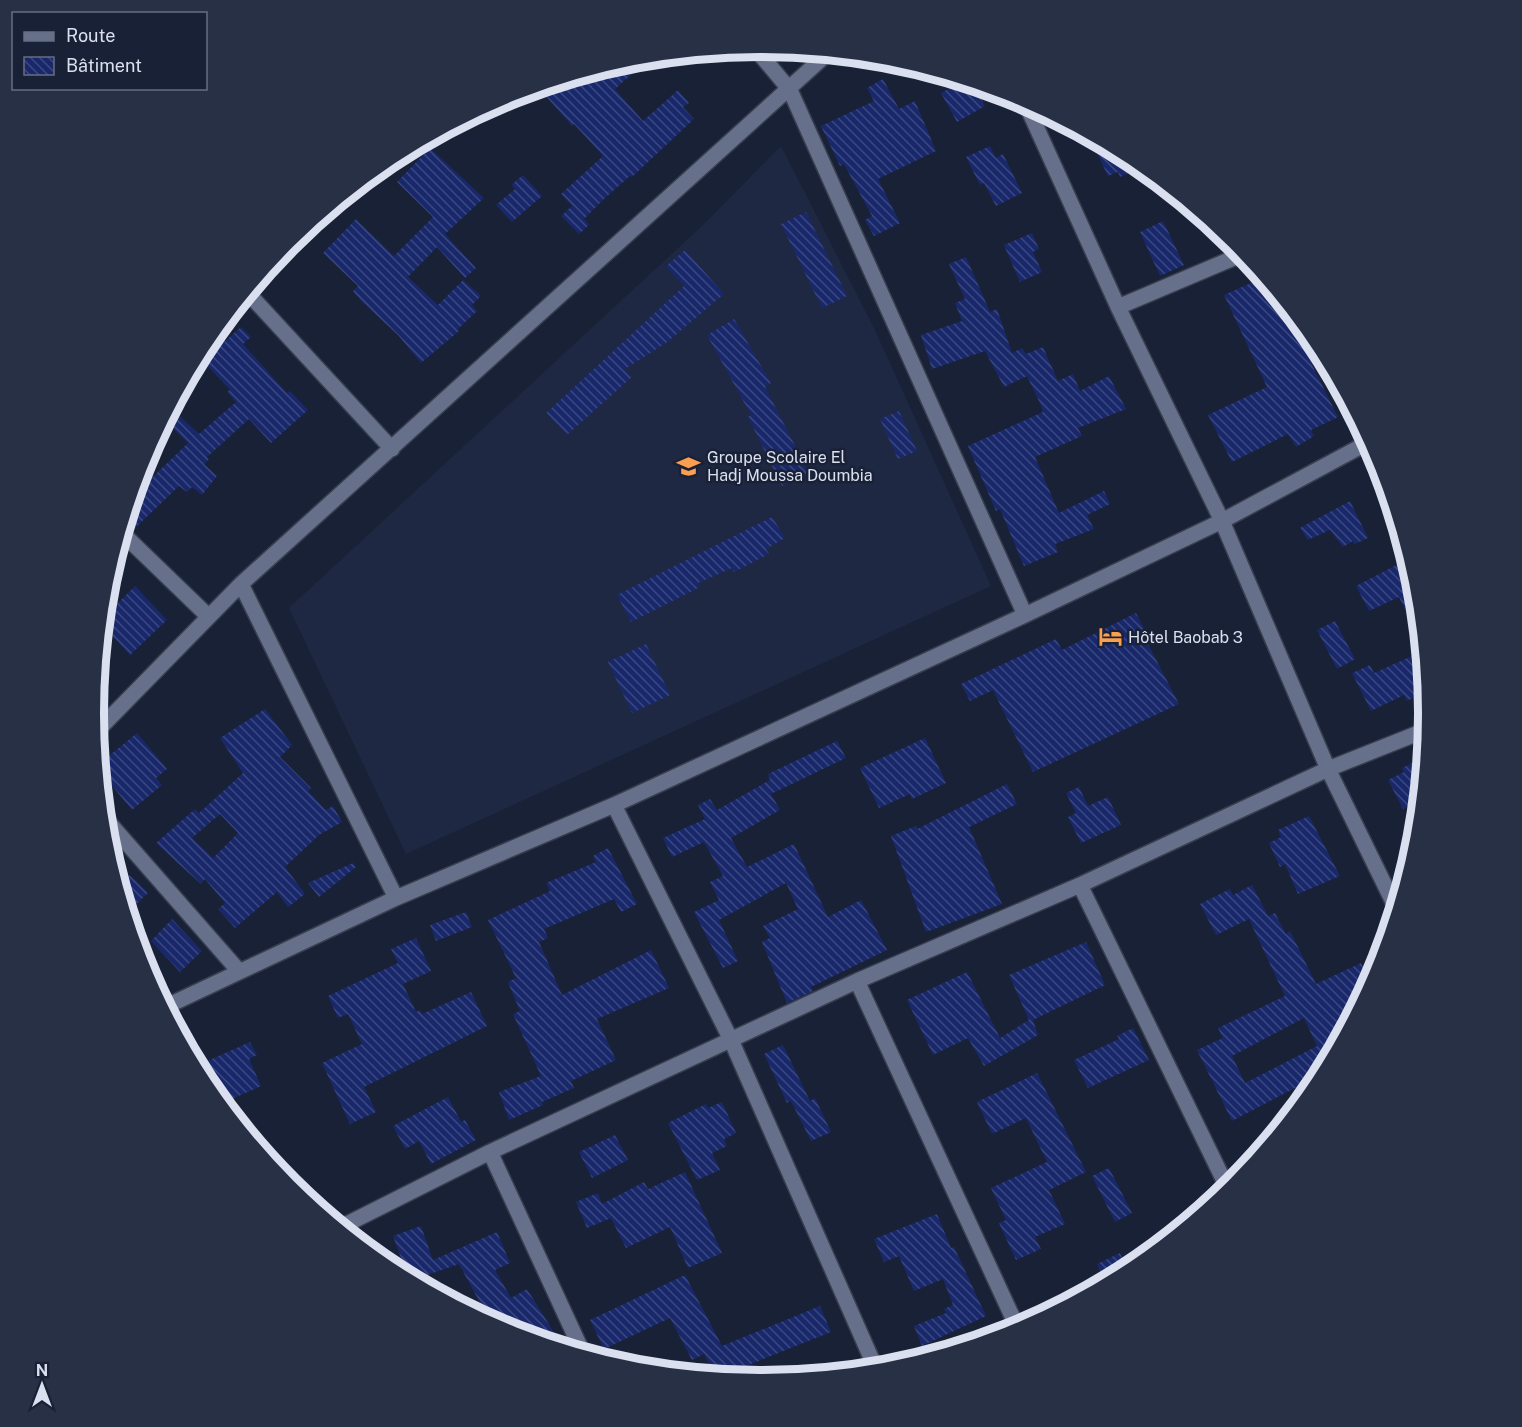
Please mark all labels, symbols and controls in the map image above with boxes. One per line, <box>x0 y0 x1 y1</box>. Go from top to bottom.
legend <box>12 12 207 90</box>
text: Route <box>66 25 115 46</box>
text: Bâtiment <box>66 55 142 76</box>
place label: Groupe Scolaire El Hadj Moussa Doumbia <box>707 448 873 485</box>
school or university icon: Groupe Scolaire El Hadj Moussa Doumbia <box>676 453 702 479</box>
hotel icon: Hôtel Baobab 3 <box>1097 624 1123 650</box>
place label: Hôtel Baobab 3 <box>1128 628 1243 647</box>
north arrow <box>12 1355 72 1415</box>
text: N <box>36 1361 48 1380</box>

